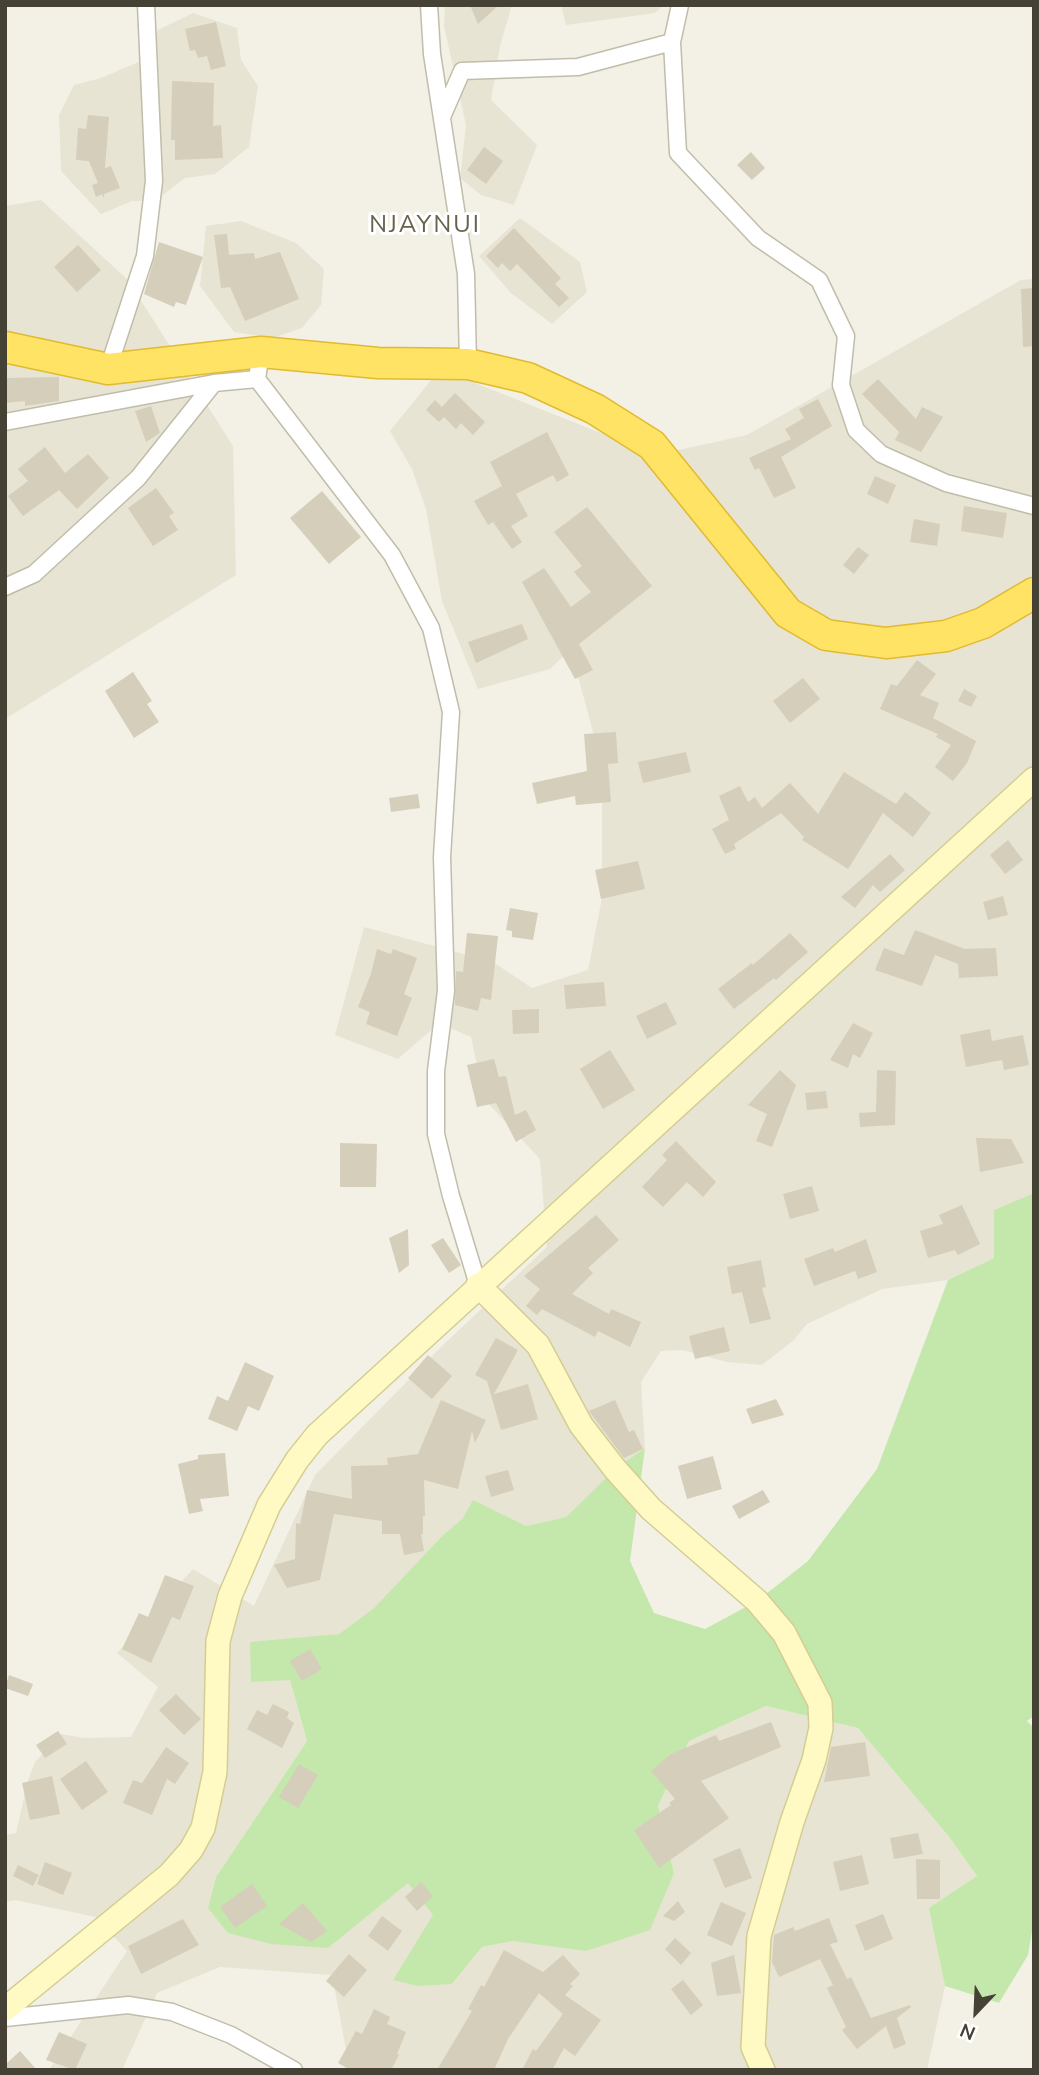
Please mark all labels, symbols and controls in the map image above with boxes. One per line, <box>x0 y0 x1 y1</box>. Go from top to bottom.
district label: NJAYNUI <box>370 212 480 240</box>
north arrow <box>941 1977 1011 2047</box>
text: N <box>956 2017 979 2046</box>

